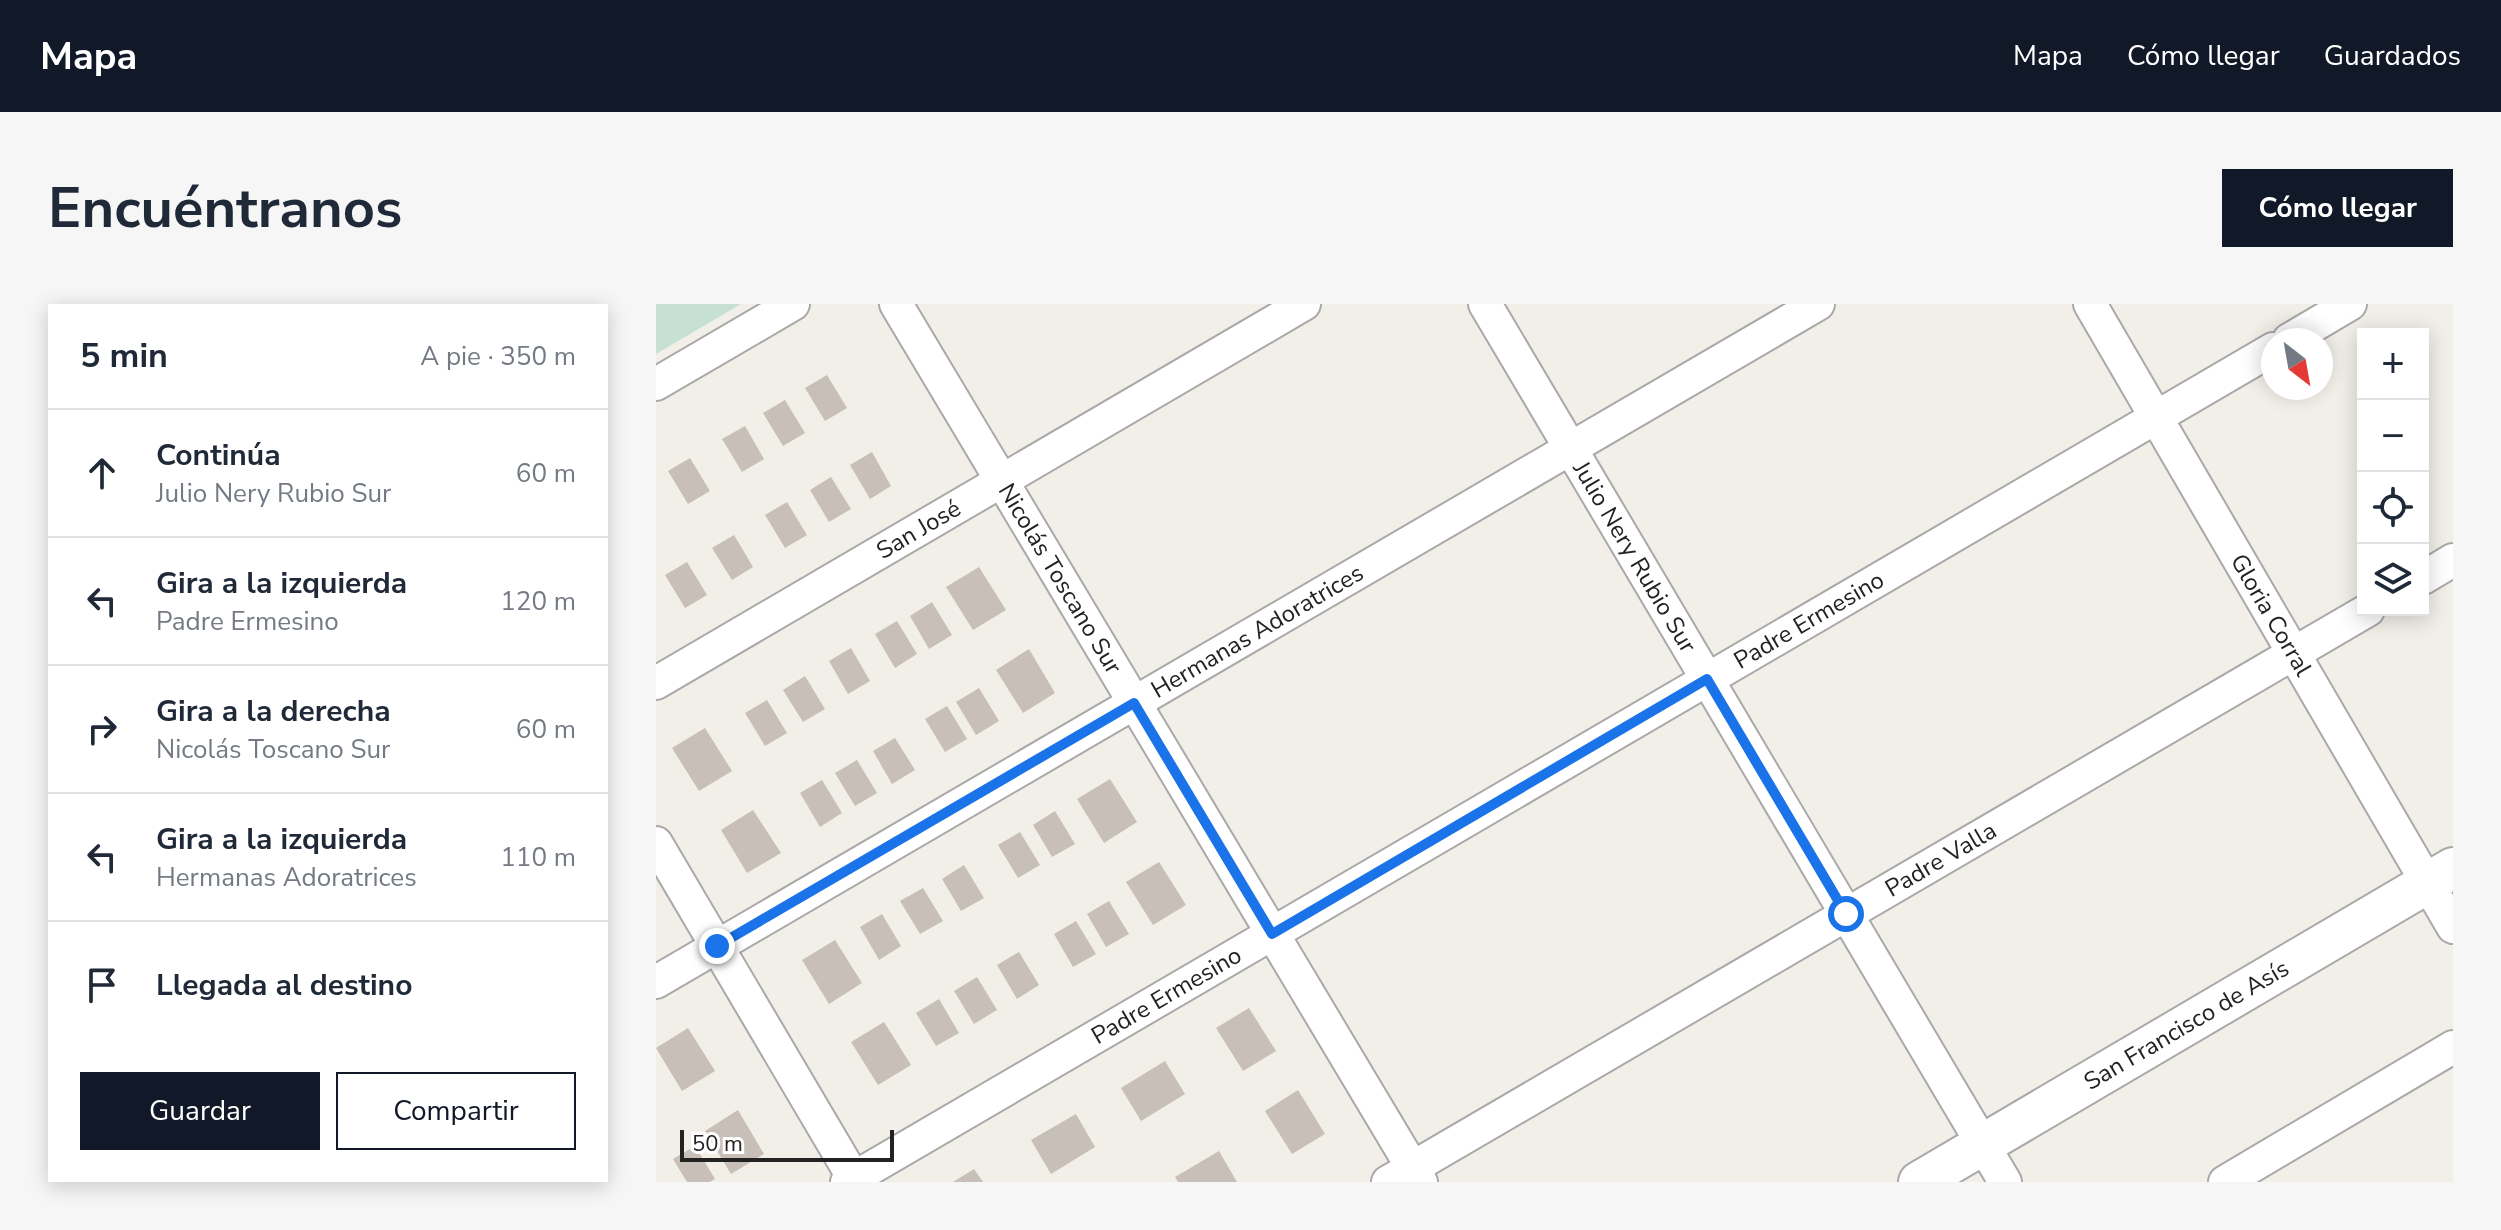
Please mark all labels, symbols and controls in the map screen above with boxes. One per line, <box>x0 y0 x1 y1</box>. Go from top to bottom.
text: Mapa <box>40 31 137 82</box>
text: Mapa <box>2013 37 2083 75</box>
text: Cómo llegar <box>2127 37 2280 75</box>
text: Guardados <box>2324 37 2461 75</box>
button: Cómo llegar <box>2222 169 2453 247</box>
text: Encuéntranos <box>48 170 402 247</box>
north arrow <box>2261 328 2333 400</box>
map controls <box>2357 328 2429 616</box>
button: + <box>2357 328 2429 400</box>
text: 5 min <box>80 333 168 379</box>
text: A pie · 350 m <box>420 339 576 374</box>
button: − <box>2357 400 2429 472</box>
text: Continúa <box>156 435 281 476</box>
icon: ahead <box>80 451 124 495</box>
street label: Julio Nery Rubio Sur <box>1565 454 1704 659</box>
text: 60 m <box>516 456 576 491</box>
button: locate <box>2357 472 2429 544</box>
text: Julio Nery Rubio Sur <box>156 476 391 511</box>
street label: Nicolás Toscano Sur <box>991 478 1130 680</box>
street label: San José <box>870 492 967 567</box>
button: layers <box>2357 544 2429 616</box>
street label: Gloria Corral <box>2223 548 2319 682</box>
street label: Hermanas Adoratrices <box>1145 557 1369 706</box>
text: Gira a la izquierda <box>156 563 407 604</box>
street label: Padre Ermesino <box>1728 564 1890 676</box>
icon: left <box>80 579 124 623</box>
text: 120 m <box>500 584 576 619</box>
text: Padre Ermesino <box>156 604 339 639</box>
text: Gira a la derecha <box>156 691 391 732</box>
icon: right <box>80 707 124 751</box>
text: 60 m <box>516 712 576 747</box>
text: Nicolás Toscano Sur <box>156 732 390 767</box>
street label: Padre Valla <box>1879 814 2002 904</box>
text: Gira a la izquierda <box>156 819 407 860</box>
icon: left <box>80 835 124 879</box>
text: 110 m <box>500 840 576 875</box>
text: Hermanas Adoratrices <box>156 860 417 895</box>
route start <box>1828 896 1864 932</box>
route end <box>699 928 735 964</box>
street label: Padre Ermesino <box>1086 939 1247 1052</box>
street label: San Francisco de Asís <box>2078 952 2295 1098</box>
icon: arrive <box>80 963 124 1007</box>
text: Llegada al destino <box>156 965 412 1006</box>
button: Guardar <box>80 1072 320 1150</box>
button: Compartir <box>336 1072 576 1150</box>
scale bar <box>680 1126 894 1162</box>
text: 50 m <box>692 1129 743 1159</box>

